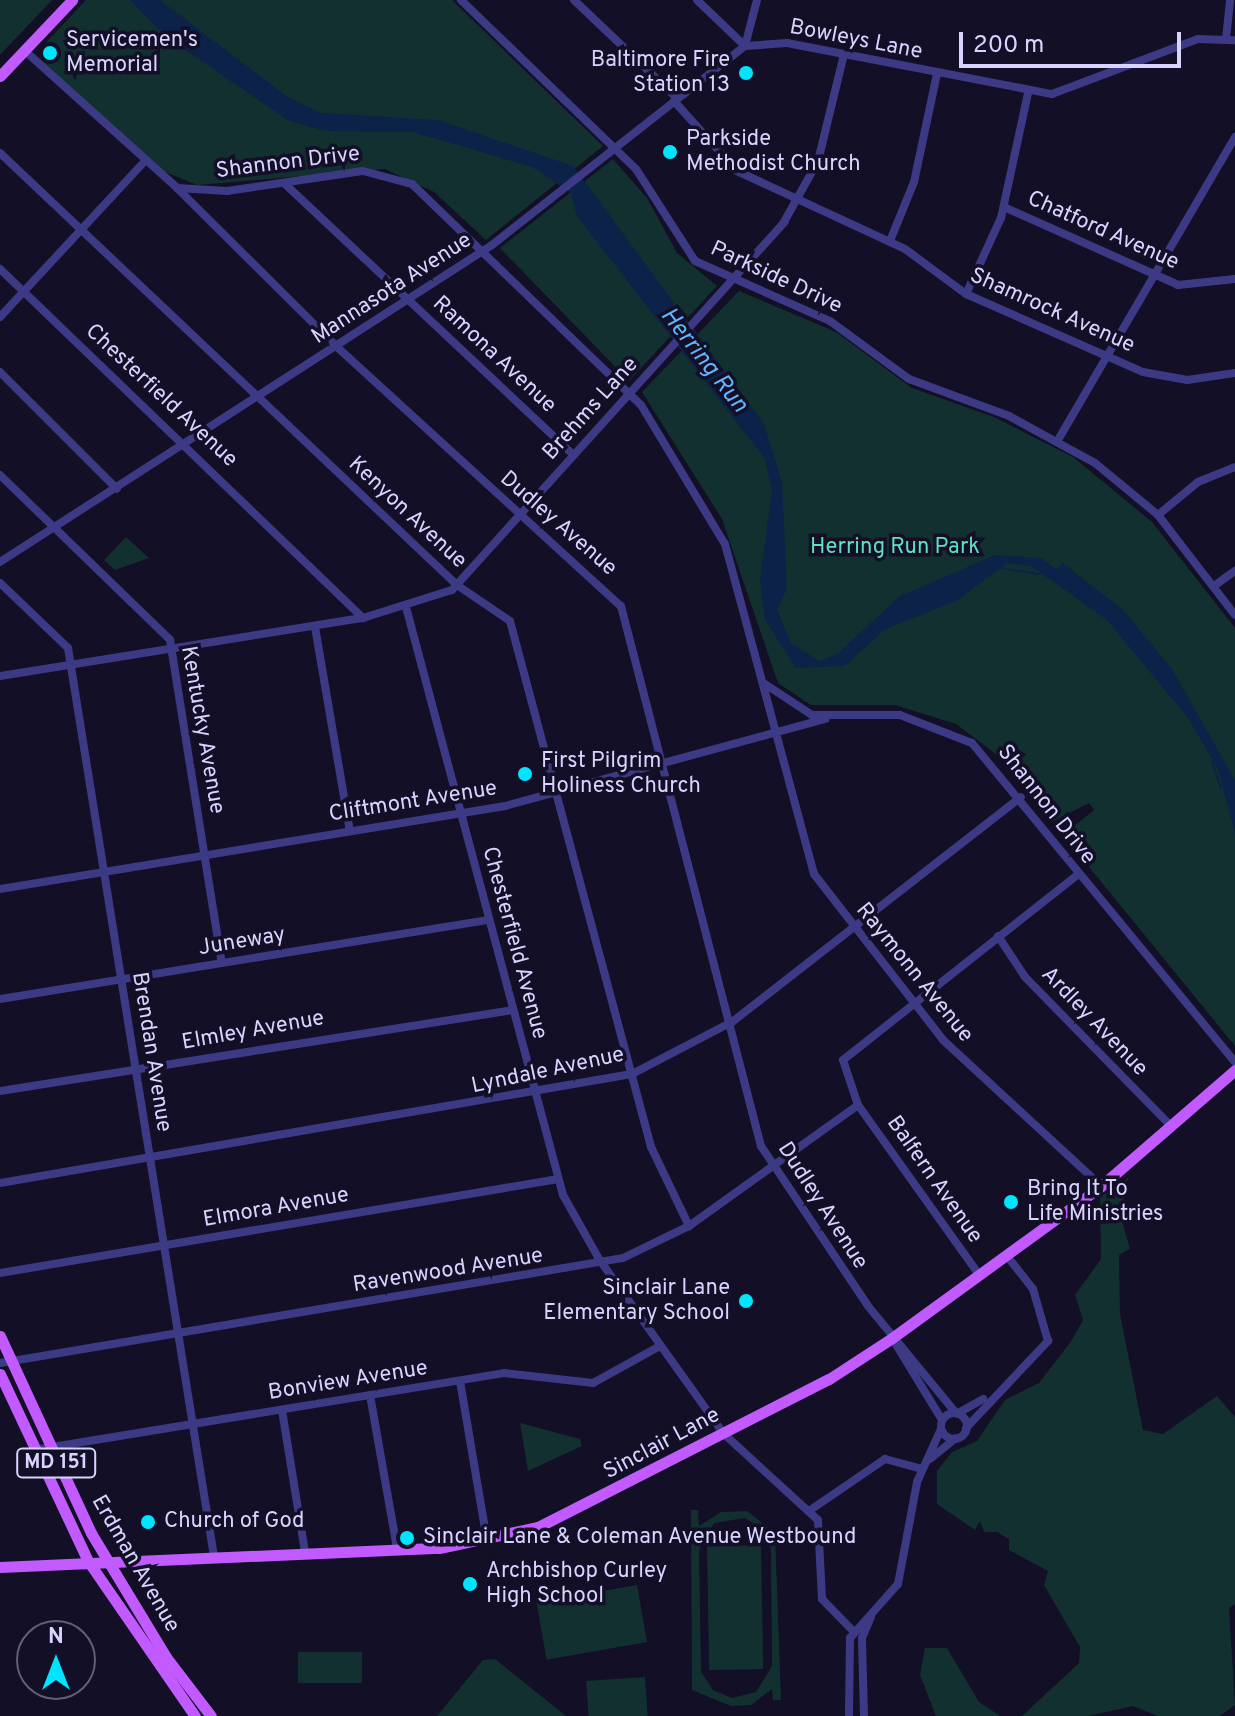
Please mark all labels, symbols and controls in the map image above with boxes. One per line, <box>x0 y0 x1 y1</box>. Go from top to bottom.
street label: Bowleys Lane <box>787 14 925 66</box>
scale bar <box>963 16 1185 66</box>
place label: Servicemen's Memorial <box>66 27 198 78</box>
text: 200 m <box>973 31 1044 61</box>
marker: Servicemen's Memorial <box>41 44 59 62</box>
place label: Baltimore Fire Station 13 <box>591 47 730 98</box>
marker: Baltimore Fire Station 13 <box>737 64 755 82</box>
place label: Parkside Methodist Church <box>686 126 861 178</box>
street label: Shannon Drive <box>215 141 361 185</box>
marker: Parkside Methodist Church <box>661 143 679 161</box>
street label: Chatford Avenue <box>1023 186 1183 276</box>
street label: Mannasota Avenue <box>307 227 477 351</box>
street label: Parkside Drive <box>706 236 846 320</box>
street label: Shamrock Avenue <box>965 263 1139 359</box>
street label: Ramona Avenue <box>426 291 562 419</box>
water label: Herring Run <box>653 303 753 419</box>
street label: Chesterfield Avenue <box>79 318 243 474</box>
street label: Brehms Lane <box>538 352 644 466</box>
street label: Kenyon Avenue <box>342 451 472 575</box>
street label: Dudley Avenue <box>494 466 622 582</box>
park label: Herring Run Park <box>810 535 980 561</box>
street label: Kentucky Avenue <box>174 644 230 816</box>
street label: Shannon Drive <box>991 740 1101 870</box>
place label: First Pilgrim Holiness Church <box>541 748 701 800</box>
marker: First Pilgrim Holiness Church <box>516 765 534 783</box>
street label: Cliftmont Avenue <box>327 776 499 828</box>
street label: Chesterfield Avenue <box>475 843 553 1043</box>
street label: Raymonn Avenue <box>849 898 979 1048</box>
street label: Juneway <box>197 922 287 962</box>
street label: Ardley Avenue <box>1035 961 1153 1083</box>
street label: Brendan Avenue <box>125 970 177 1134</box>
street label: Elmley Avenue <box>179 1005 327 1057</box>
street label: Lyndale Avenue <box>469 1042 627 1100</box>
street label: Balfern Avenue <box>880 1111 988 1249</box>
street label: Dudley Avenue <box>771 1137 873 1275</box>
place label: Bring It To Life Ministries <box>1027 1176 1163 1228</box>
street label: Elmora Avenue <box>201 1182 351 1234</box>
marker: Bring It To Life Ministries <box>1002 1193 1020 1211</box>
street label: Ravenwood Avenue <box>351 1243 545 1299</box>
place label: Sinclair Lane Elementary School <box>543 1275 730 1326</box>
marker: Sinclair Lane Elementary School <box>737 1292 755 1310</box>
street label: Bonview Avenue <box>266 1355 430 1407</box>
street label: Sinclair Lane <box>599 1402 725 1486</box>
road number: MD 151 <box>16 1447 96 1479</box>
street label: Erdman Avenue <box>85 1490 185 1638</box>
place label: Church of God <box>164 1509 304 1535</box>
marker: Church of God <box>139 1513 157 1531</box>
place label: Sinclair Lane & Coleman Avenue Westbound <box>423 1525 858 1551</box>
marker: Sinclair Lane & Coleman Avenue Westbound <box>398 1529 416 1547</box>
place label: Archbishop Curley High School <box>486 1558 667 1610</box>
marker: Archbishop Curley High School <box>461 1575 479 1593</box>
north arrow <box>16 1620 96 1700</box>
text: N <box>48 1624 64 1651</box>

